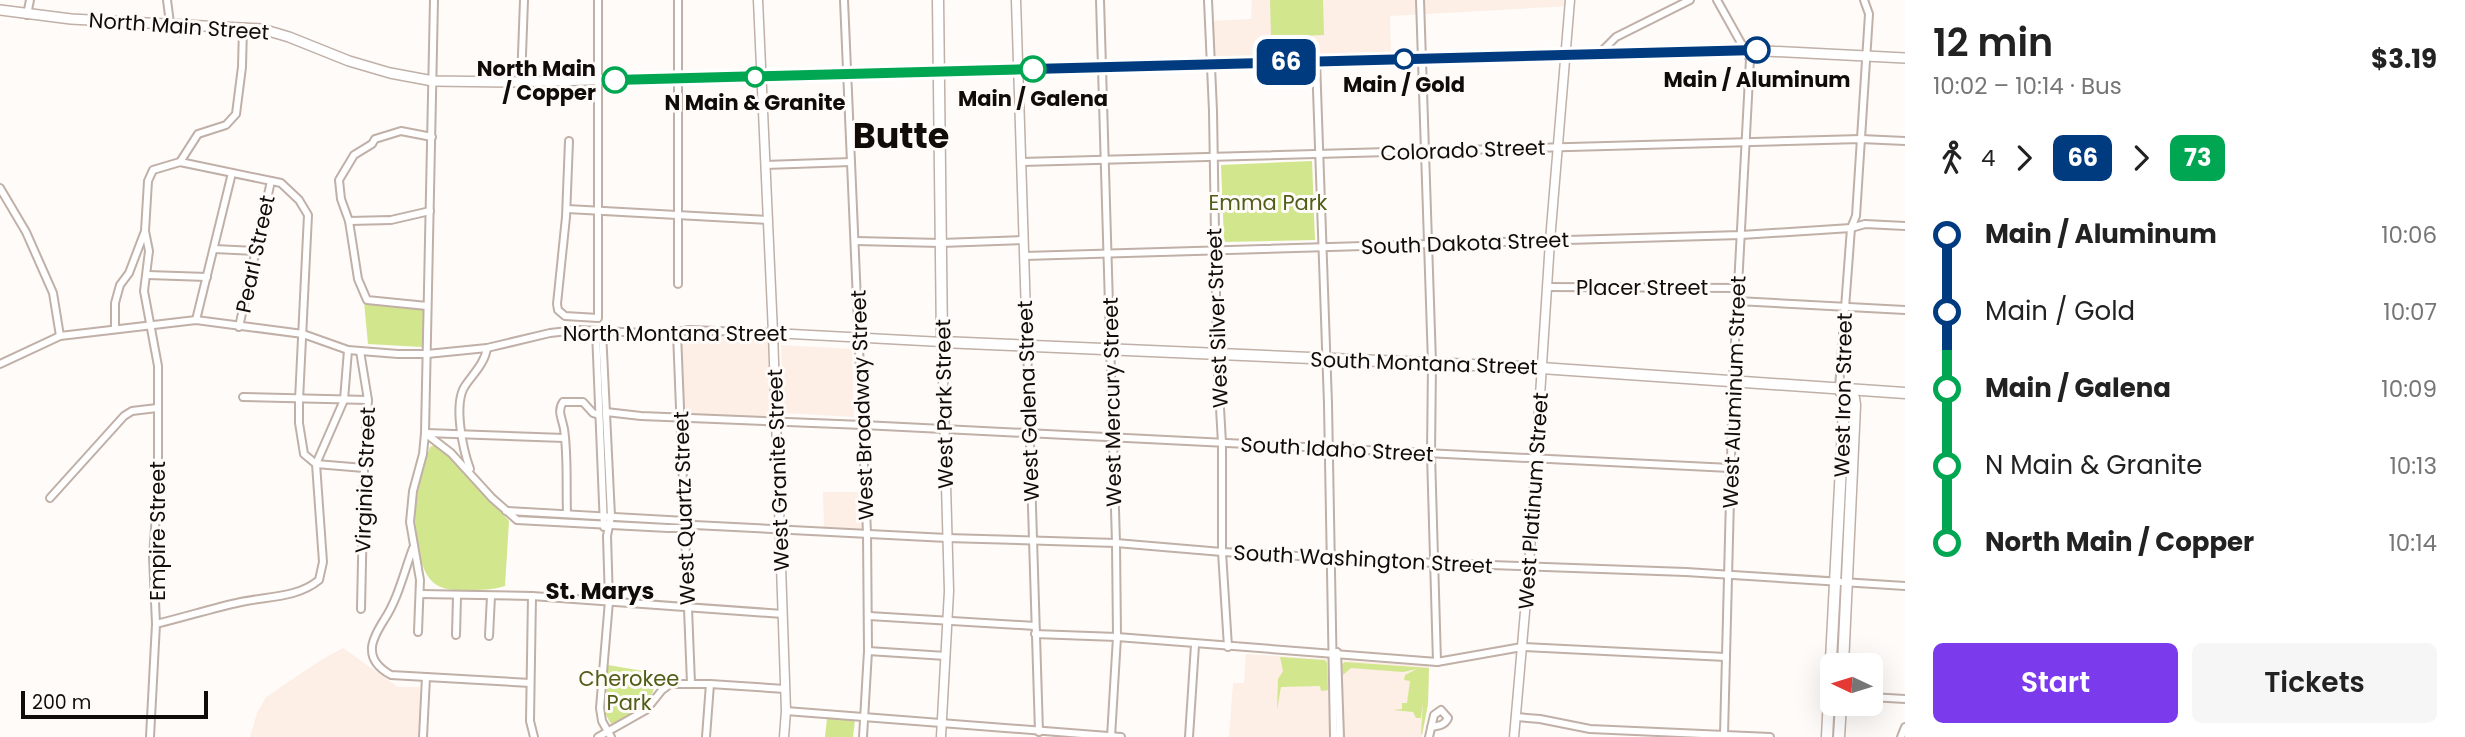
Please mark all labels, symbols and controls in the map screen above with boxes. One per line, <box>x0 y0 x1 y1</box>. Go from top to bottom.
street label: North Main Street <box>88 5 270 47</box>
text: 12 min <box>1933 16 2053 69</box>
marker: Main / Aluminum <box>1744 37 1770 63</box>
line badge: 66 <box>1254 39 1318 85</box>
text: $3.19 <box>2371 41 2437 77</box>
text: 66 <box>1271 45 1301 78</box>
marker: Main / Gold <box>1394 49 1414 69</box>
place label: North Main / Copper <box>477 54 596 107</box>
marker: Main / Galena <box>1020 56 1046 82</box>
place label: Main / Aluminum <box>1663 65 1851 94</box>
marker: North Main / Copper <box>602 67 628 93</box>
marker: N Main & Granite <box>745 67 765 87</box>
place label: Main / Gold <box>1343 70 1465 99</box>
text: 10:02 – 10:14 · Bus <box>1933 70 2122 102</box>
place label: Main / Galena <box>958 84 1108 113</box>
place label: N Main & Granite <box>665 88 845 117</box>
district label: Butte <box>853 111 949 160</box>
street label: Colorado Street <box>1380 133 1546 167</box>
icon: walk <box>1933 139 1971 177</box>
icon: forward <box>2005 139 2043 177</box>
icon: forward <box>2122 139 2160 177</box>
text: 66 <box>2067 141 2098 174</box>
text: 73 <box>2184 141 2211 174</box>
text: 4 <box>1981 142 1995 174</box>
park label: Emma Park <box>1209 188 1328 217</box>
street label: Pearl Street <box>228 193 282 315</box>
text: Main / Aluminum <box>1985 216 2217 252</box>
text: 10:06 <box>2381 219 2437 251</box>
street label: South Dakota Street <box>1360 225 1570 261</box>
street label: West Silver Street <box>1199 227 1235 409</box>
street label: Placer Street <box>1576 273 1708 302</box>
street label: West Aluminum Street <box>1715 275 1753 509</box>
street label: West Broadway Street <box>843 289 881 521</box>
text: Main / Gold <box>1985 293 2135 329</box>
text: 10:07 <box>2383 296 2437 328</box>
street label: West Mercury Street <box>1096 297 1128 507</box>
street label: West Galena Street <box>1010 300 1046 502</box>
street label: West Iron Street <box>1827 312 1859 478</box>
street label: North Montana Street <box>563 319 787 348</box>
street label: West Park Street <box>928 319 960 489</box>
street label: South Montana Street <box>1310 345 1538 381</box>
street label: West Granite Street <box>760 368 796 572</box>
text: Main / Galena <box>1985 370 2171 406</box>
text: 10:09 <box>2381 373 2437 405</box>
street label: West Platinum Street <box>1511 391 1555 611</box>
street label: Virginia Street <box>348 406 382 554</box>
street label: West Quartz Street <box>666 411 702 605</box>
street label: South Idaho Street <box>1240 429 1434 469</box>
text: N Main & Granite <box>1985 447 2202 483</box>
text: 10:13 <box>2389 450 2437 482</box>
street label: Empire Street <box>143 461 172 601</box>
text: North Main / Copper <box>1985 524 2254 560</box>
text: 10:14 <box>2388 527 2437 559</box>
street label: South Washington Street <box>1233 538 1493 580</box>
district label: St. Marys <box>546 575 654 607</box>
button: Start <box>1933 643 2178 723</box>
button: Tickets <box>2192 643 2437 723</box>
north arrow <box>1820 653 1883 716</box>
map controls <box>1820 653 1883 716</box>
park label: Cherokee Park <box>579 664 679 717</box>
scale bar <box>21 688 208 720</box>
text: 200 m <box>32 689 91 716</box>

